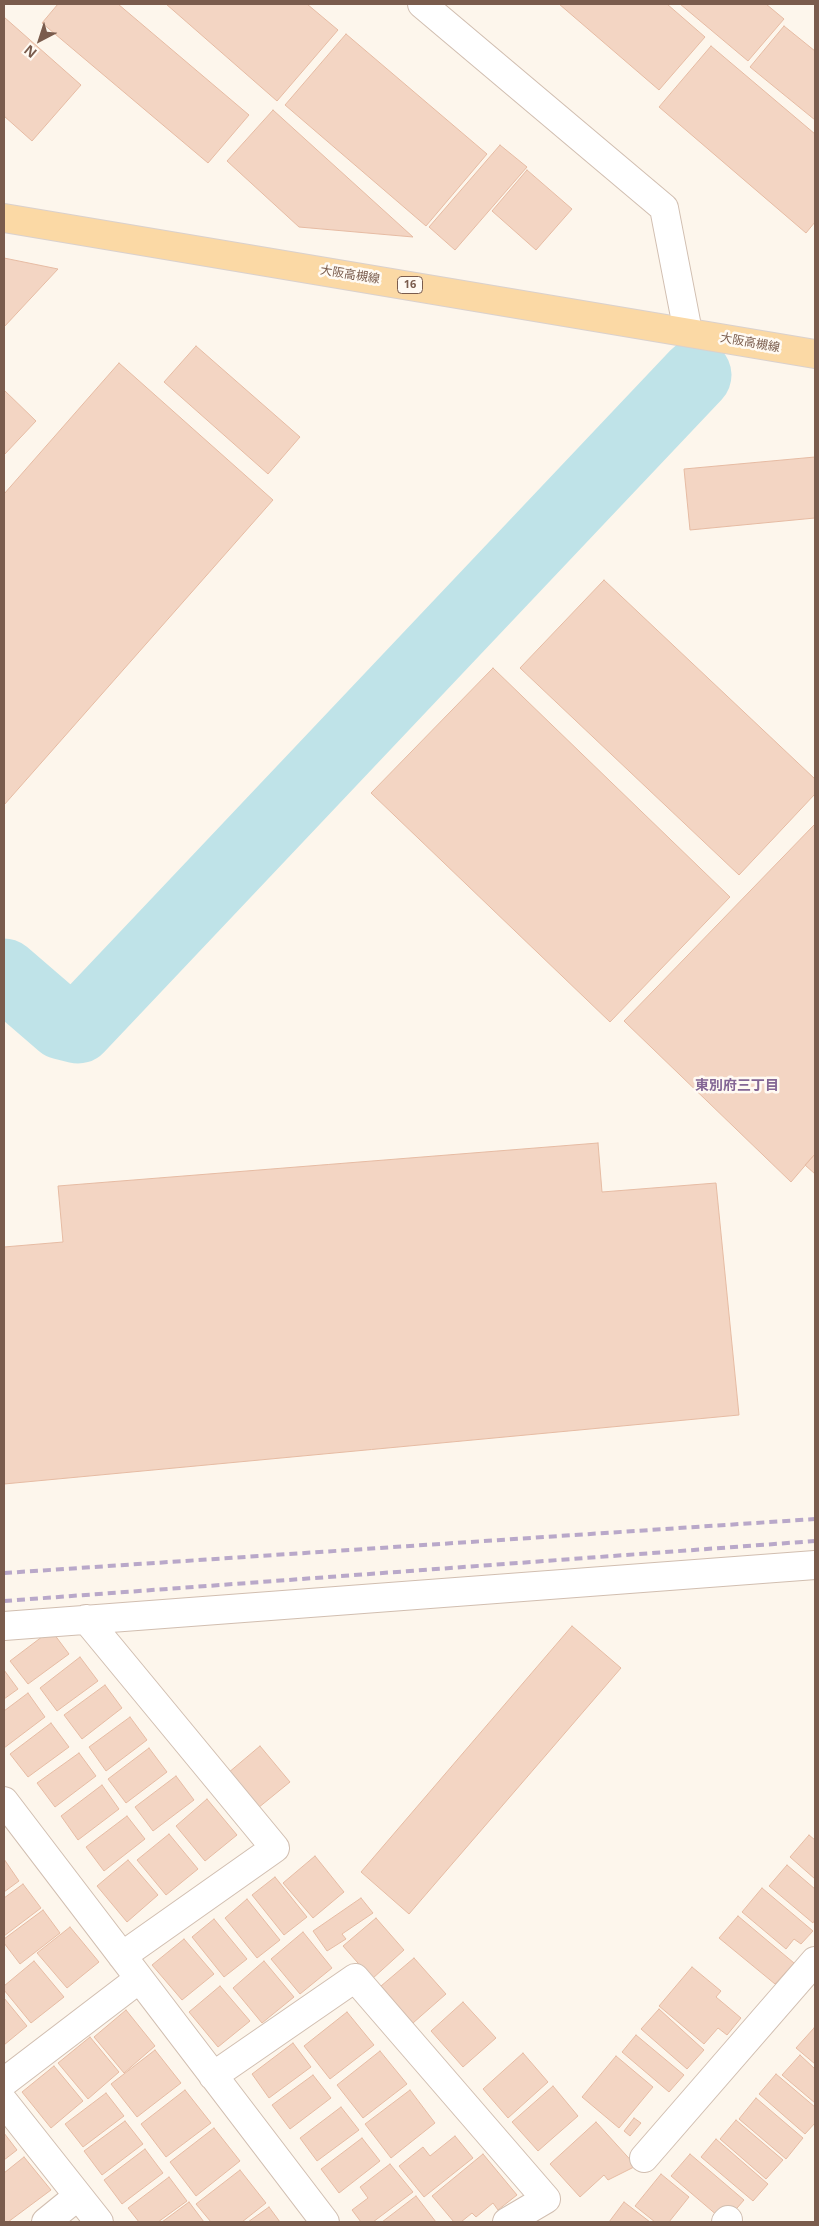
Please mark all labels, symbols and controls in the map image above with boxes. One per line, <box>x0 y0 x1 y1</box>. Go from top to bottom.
north arrow <box>15 15 65 65</box>
text: N <box>20 41 41 63</box>
street label: 大阪高槻線 <box>319 263 381 287</box>
road number: 16 <box>398 276 422 294</box>
street label: 大阪高槻線 <box>719 331 781 355</box>
district label: 東別府三丁目 <box>695 1078 779 1094</box>

